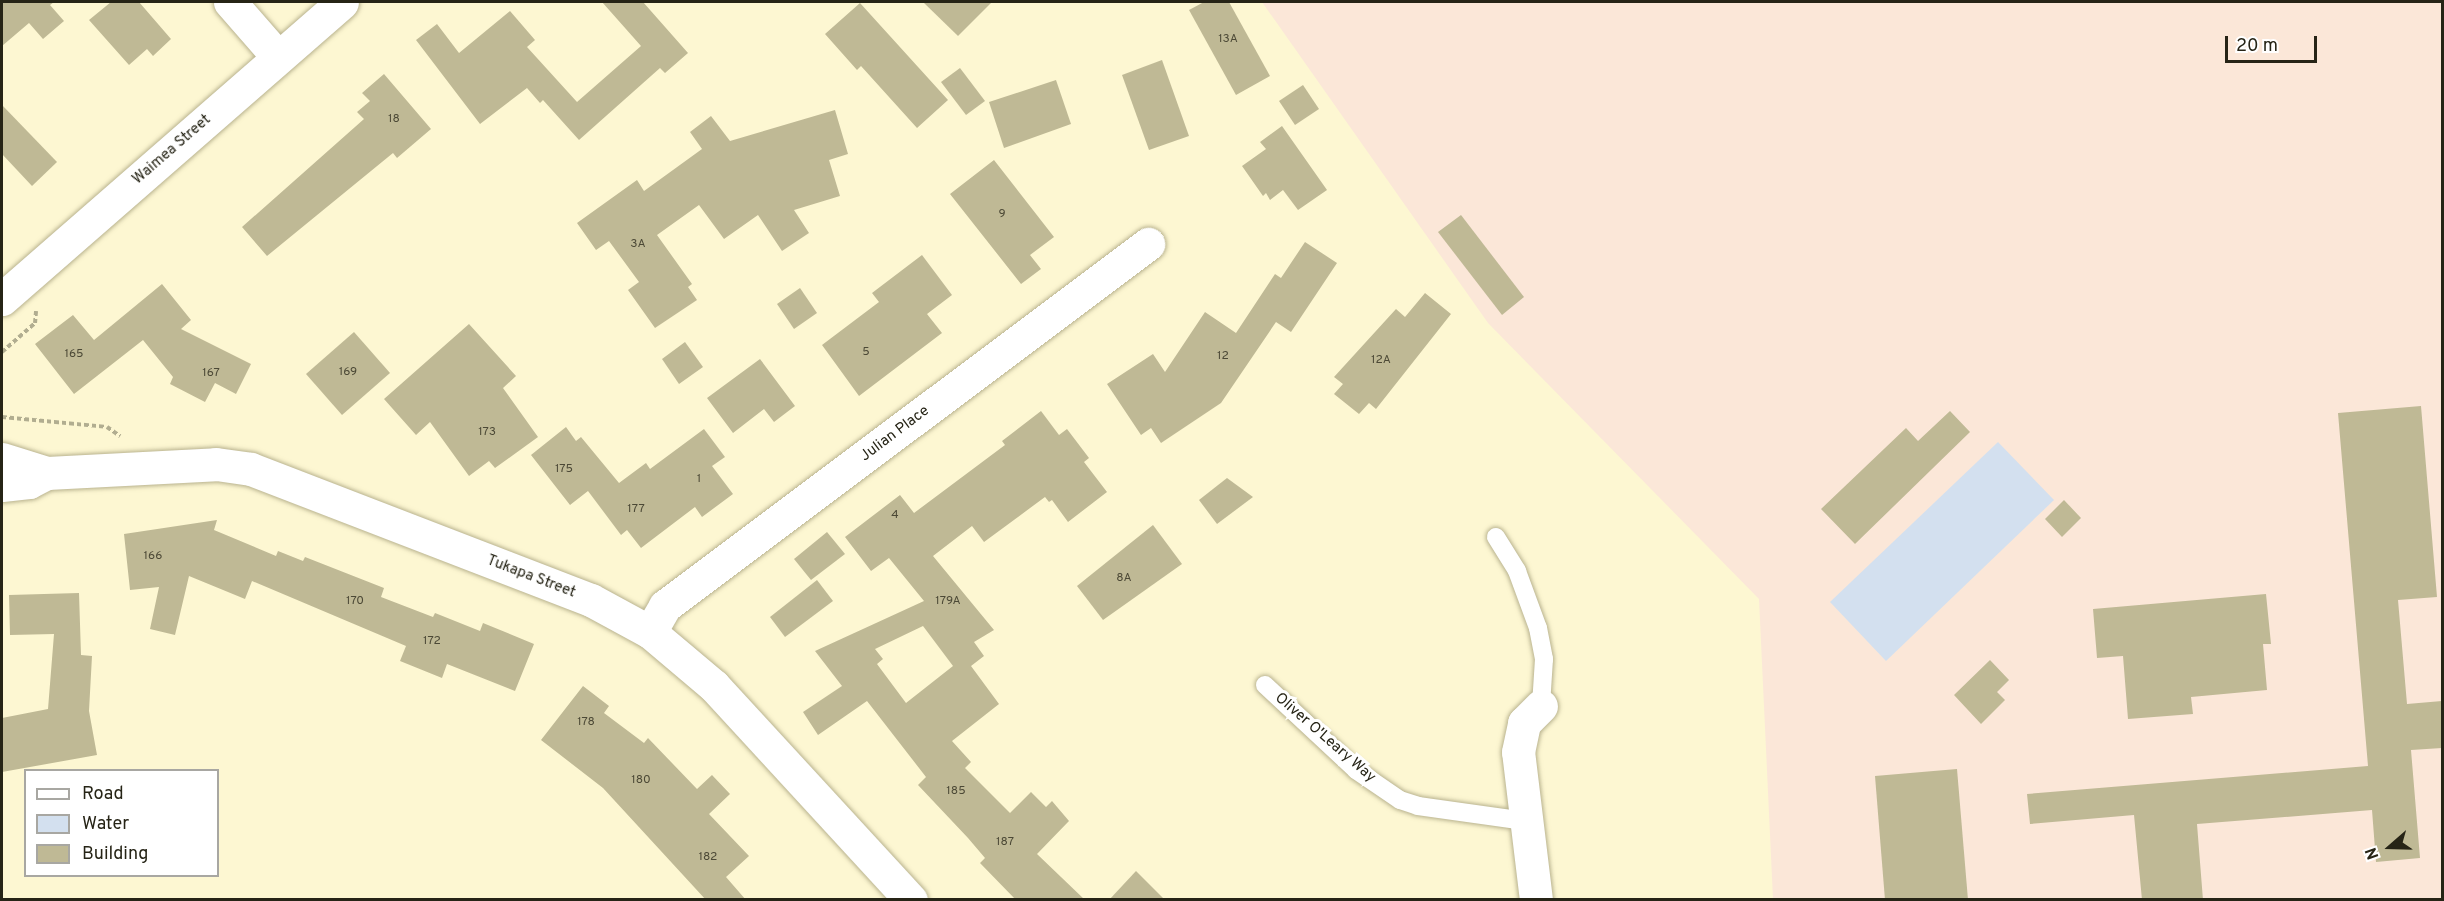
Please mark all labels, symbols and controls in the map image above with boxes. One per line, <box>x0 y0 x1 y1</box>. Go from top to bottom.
scale bar <box>2228 24 2320 62</box>
house number: 13A <box>1218 33 1238 47</box>
text: 20 m <box>2236 35 2278 58</box>
street label: Waimea Street <box>129 111 215 189</box>
house number: 18 <box>388 113 400 127</box>
house number: 9 <box>998 208 1006 222</box>
house number: 3A <box>630 238 646 252</box>
house number: 5 <box>862 346 870 360</box>
house number: 165 <box>64 348 84 362</box>
house number: 12 <box>1217 350 1229 364</box>
house number: 12A <box>1371 354 1391 368</box>
house number: 169 <box>339 366 357 380</box>
house number: 167 <box>202 367 220 381</box>
street label: Julian Place <box>857 402 933 466</box>
house number: 173 <box>478 426 496 440</box>
house number: 175 <box>555 463 573 477</box>
house number: 1 <box>697 473 701 487</box>
house number: 177 <box>627 503 645 517</box>
house number: 4 <box>891 509 899 523</box>
house number: 166 <box>144 550 162 564</box>
street label: Tukapa Street <box>484 552 578 602</box>
house number: 8A <box>1116 572 1132 586</box>
house number: 170 <box>346 595 364 609</box>
house number: 179A <box>935 595 961 609</box>
house number: 172 <box>423 635 441 649</box>
street label: Oliver O'Leary Way <box>1271 689 1379 787</box>
house number: 178 <box>577 716 595 730</box>
legend <box>24 769 219 877</box>
house number: 180 <box>631 774 651 788</box>
text: Road <box>82 783 124 806</box>
house number: 185 <box>946 785 966 799</box>
text: Water <box>82 813 129 836</box>
north arrow <box>2360 817 2420 877</box>
house number: 187 <box>996 836 1014 850</box>
text: Building <box>82 843 148 866</box>
text: N <box>2362 844 2384 862</box>
house number: 182 <box>699 851 717 865</box>

